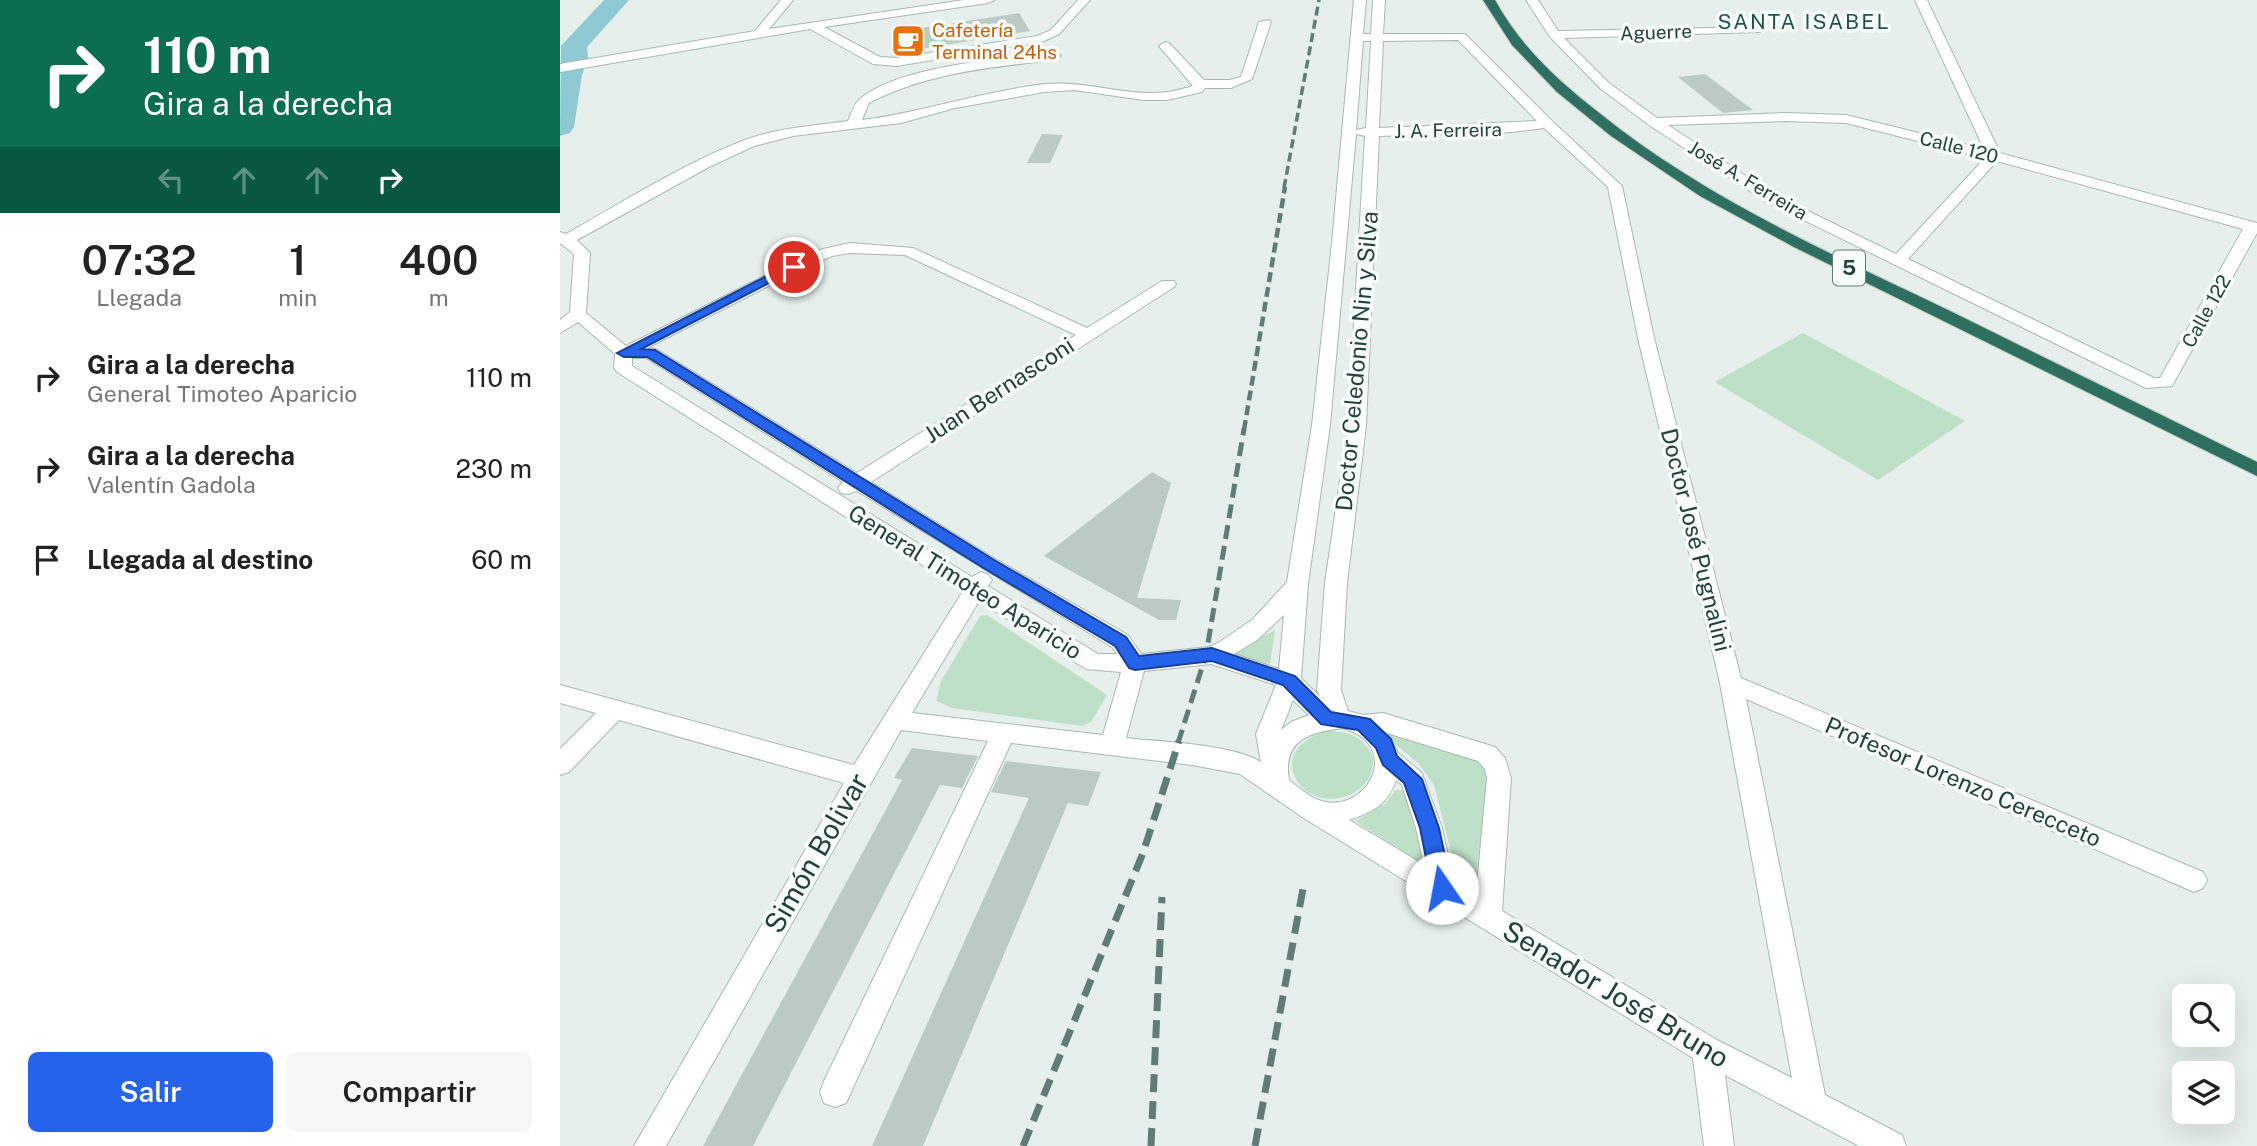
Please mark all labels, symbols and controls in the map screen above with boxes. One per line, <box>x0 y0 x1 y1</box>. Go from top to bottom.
district label: SANTA ISABEL <box>1717 9 1891 34</box>
place label: Cafetería Terminal 24hs <box>932 19 1057 63</box>
street label: Aguerre <box>1620 20 1692 44</box>
cafe icon: Cafetería Terminal 24hs <box>889 22 927 60</box>
text: 110 m <box>143 26 271 84</box>
icon: right <box>28 28 119 119</box>
text: Gira a la derecha <box>143 85 393 122</box>
street label: J. A. Ferreira <box>1394 118 1502 142</box>
street label: Calle 120 <box>1917 127 2001 167</box>
street label: José A. Ferreira <box>1685 136 1811 224</box>
icon: left <box>152 161 190 199</box>
icon: ahead <box>225 161 263 199</box>
icon: ahead <box>298 161 336 199</box>
icon: right <box>371 161 409 199</box>
street label: Doctor Celedonio Nin y Silva <box>1330 210 1383 512</box>
text: 07:32 <box>82 235 197 284</box>
text: 1 <box>289 235 307 284</box>
text: 400 <box>399 235 478 284</box>
pin <box>764 237 824 297</box>
icon: arrive <box>775 248 813 286</box>
road number: 5 <box>1833 250 1865 286</box>
street label: Calle 122 <box>2177 271 2235 351</box>
text: Llegada <box>96 284 182 311</box>
text: min <box>278 284 317 311</box>
text: m <box>429 284 449 311</box>
street label: Juan Bernasconi <box>919 331 1079 448</box>
text: Gira a la derecha <box>87 349 295 380</box>
icon: right <box>28 359 66 397</box>
text: 110 m <box>466 362 532 393</box>
text: General Timoteo Aparicio <box>87 380 357 407</box>
street label: Doctor José Pugnalini <box>1656 426 1737 654</box>
text: Gira a la derecha <box>87 440 295 471</box>
icon: right <box>28 450 66 488</box>
text: 230 m <box>456 453 532 484</box>
text: Valentín Gadola <box>87 471 256 498</box>
street label: General Timoteo Aparicio <box>843 498 1087 665</box>
icon: arrive <box>28 541 66 579</box>
text: Llegada al destino <box>87 544 313 575</box>
text: 60 m <box>471 544 532 575</box>
street label: Profesor Lorenzo Cerecceto <box>1821 711 2105 852</box>
street label: Simón Bolivar <box>757 767 875 939</box>
position arrow <box>1405 851 1479 925</box>
street label: Senador José Bruno <box>1497 913 1735 1074</box>
map controls <box>2172 984 2235 1124</box>
button: search <box>2172 984 2235 1047</box>
button: Salir <box>28 1052 273 1132</box>
button: Compartir <box>287 1052 532 1132</box>
button: layers <box>2172 1061 2235 1124</box>

